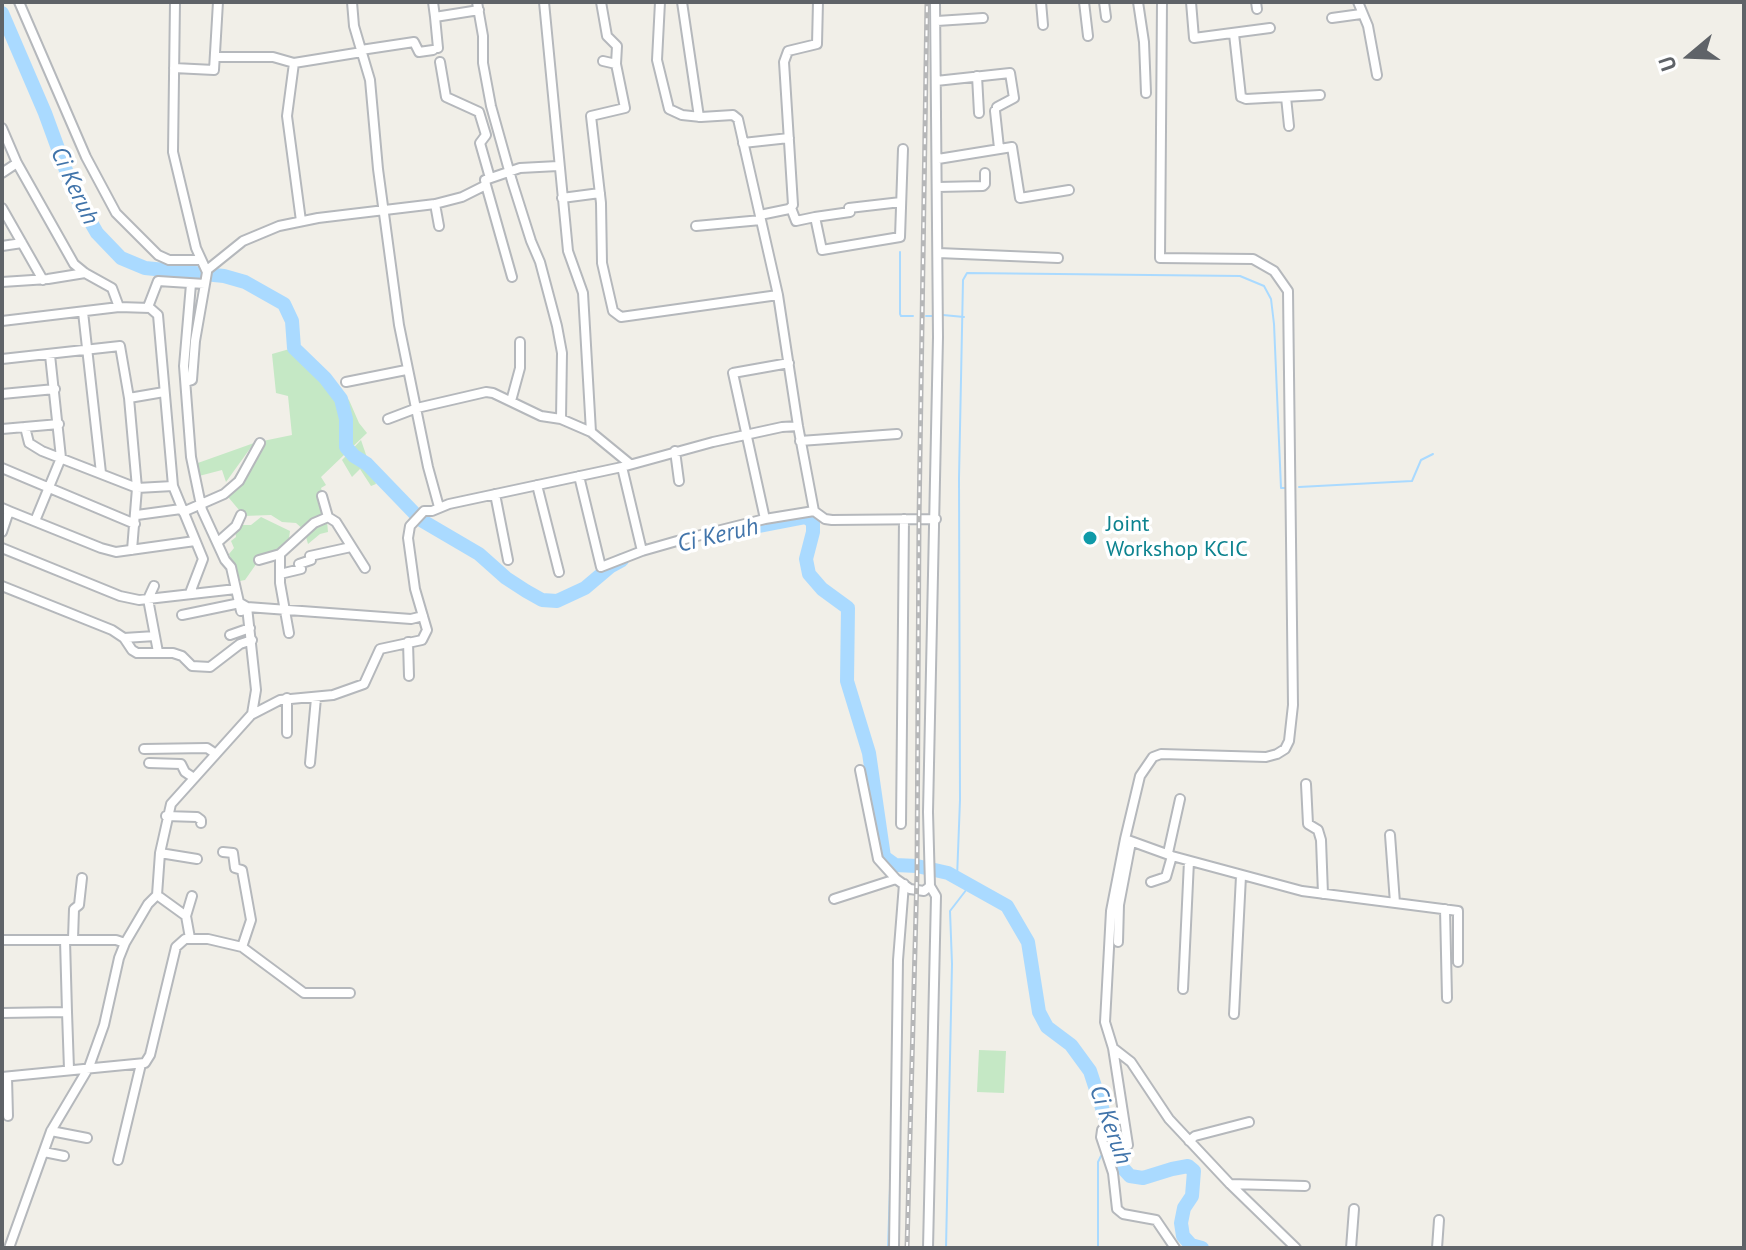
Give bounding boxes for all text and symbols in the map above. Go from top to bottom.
north arrow [1650,16,1730,96]
text: U [1652,53,1683,75]
water label: Ci Keruh [44,143,104,229]
place label: Joint Workshop KCIC [1106,512,1248,564]
water label: Ci Keruh [675,513,761,559]
marker: Joint Workshop KCIC [1081,529,1099,547]
water label: Ci Keruh [1082,1081,1138,1169]

